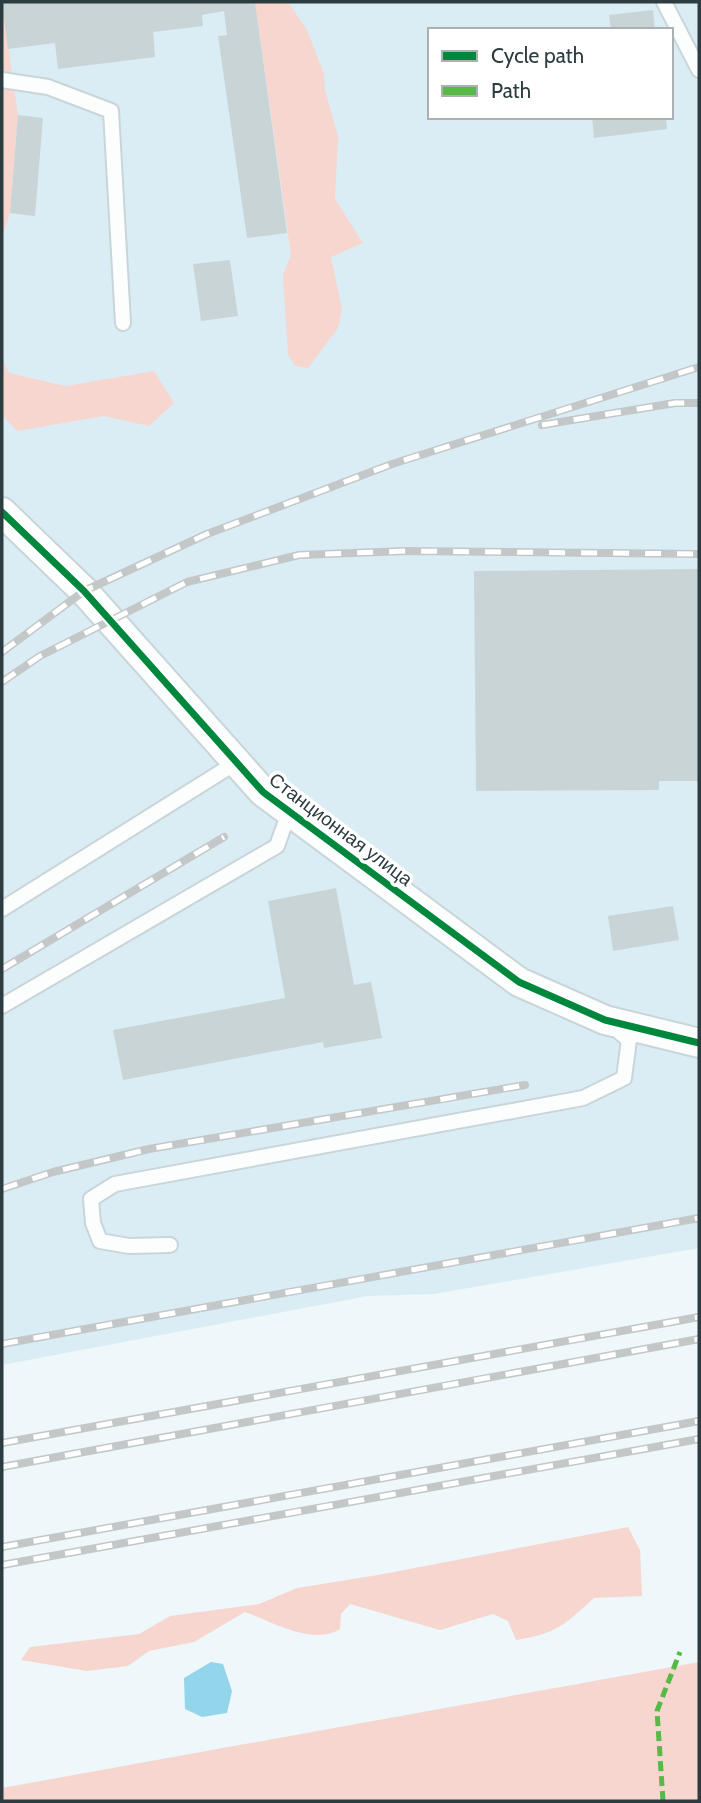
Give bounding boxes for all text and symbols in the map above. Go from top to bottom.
legend [428,28,673,119]
text: Cycle path [491,43,584,68]
text: Path [491,78,531,103]
street label: Станционная улица [264,768,417,891]

